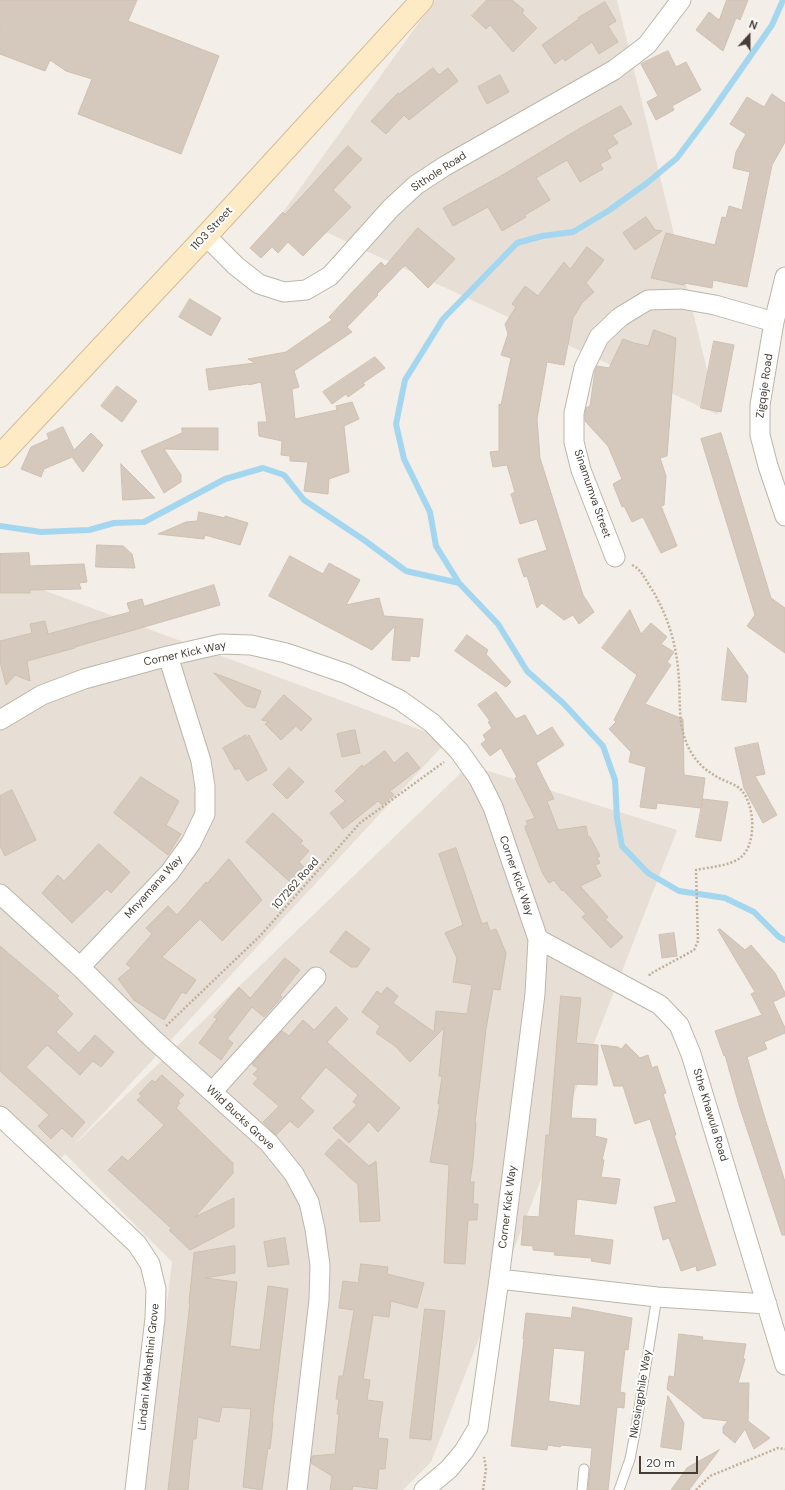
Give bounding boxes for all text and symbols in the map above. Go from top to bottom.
north arrow [729,16,769,56]
text: N [747,17,760,33]
street label: Sithole Road [409,149,469,195]
street label: 1103 Street [188,204,236,254]
street label: Zigqaje Road [754,353,776,419]
street label: Sinamumva Street [571,448,613,540]
street label: Corner Kick Way [143,639,227,669]
street label: Corner Kick Way [496,834,536,918]
street label: Mnyamana Way [122,853,186,921]
street label: 107262 Road [270,855,322,913]
street label: Sthe Khawula Road [690,1067,730,1163]
street label: Wild Bucks Grove [203,1083,277,1153]
street label: Corner Kick Way [496,1165,520,1249]
street label: Lindani Makhathini Grove [136,1303,162,1431]
street label: Nkosingphile Way [627,1349,655,1439]
scale bar [641,1448,700,1474]
text: 20 m [646,1455,675,1471]

